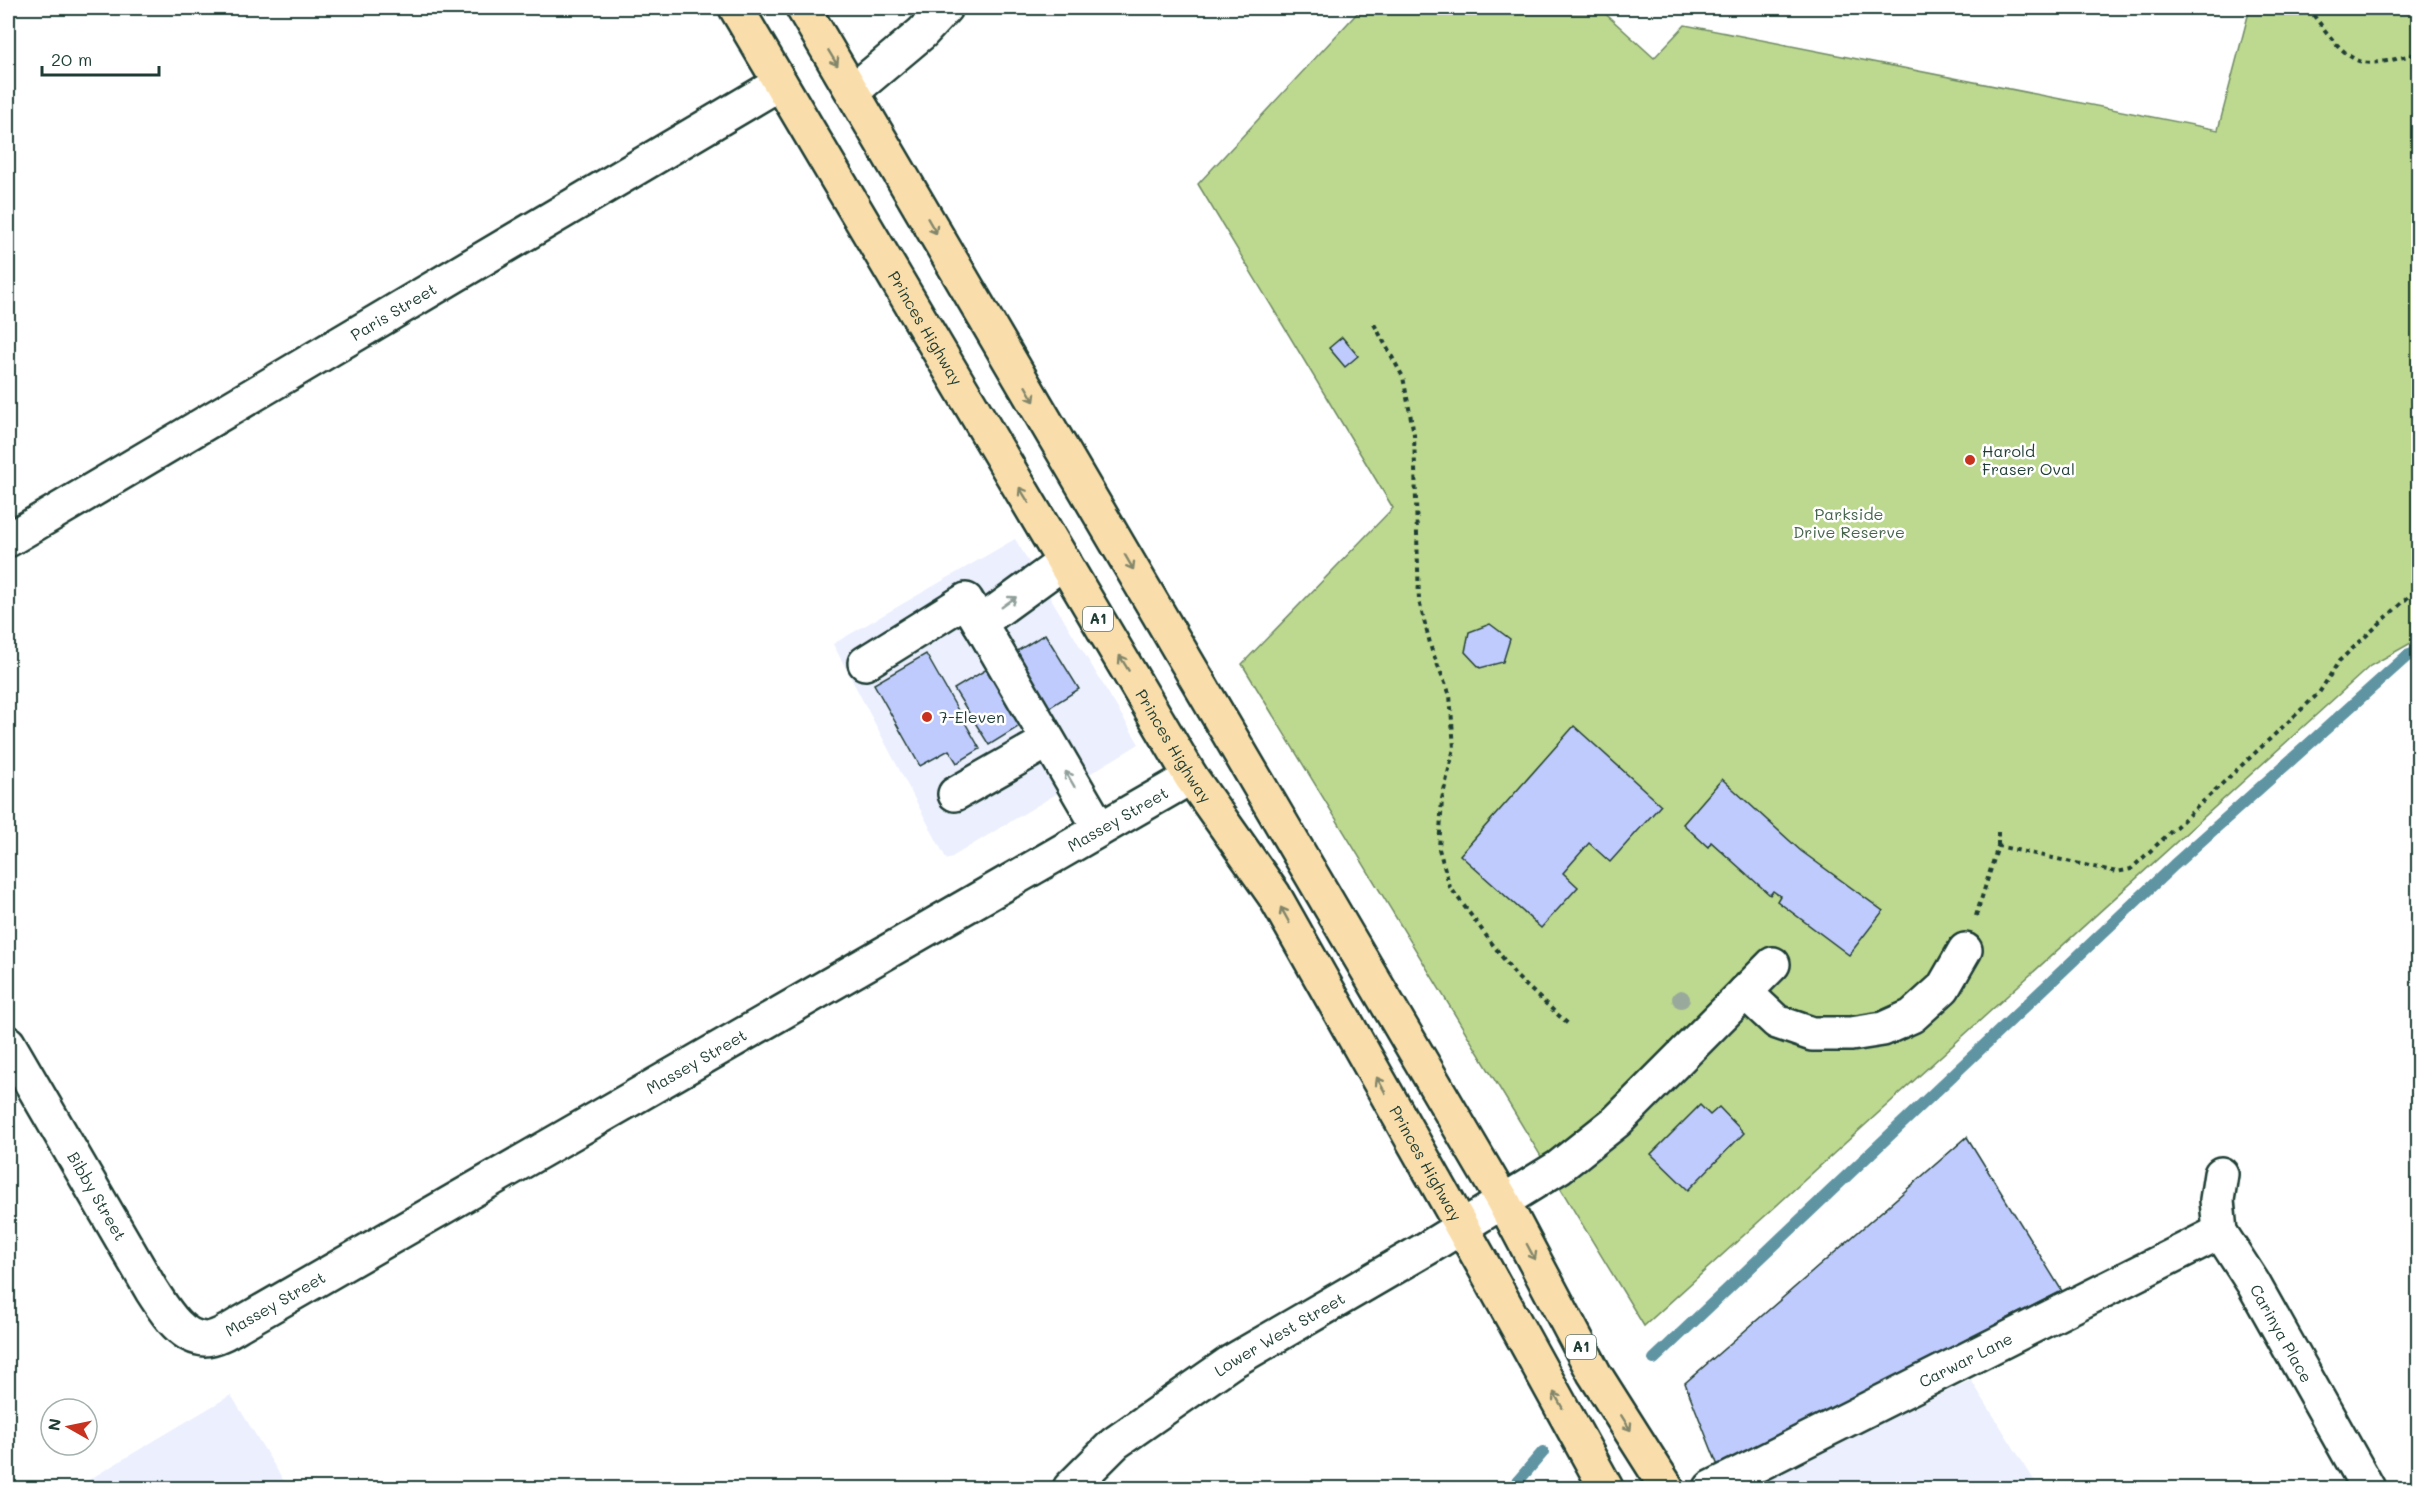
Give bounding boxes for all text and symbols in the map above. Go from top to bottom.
scale bar [42,39,159,77]
text: 20 m [51,47,92,71]
one-way arrow [827,49,839,66]
one-way arrow [926,217,938,234]
street label: Princes Highway [884,267,968,389]
street label: Paris Street [346,278,440,345]
one-way arrow [1025,385,1037,402]
place label: Harold Fraser Oval [1982,440,2075,479]
marker: Harold Fraser Oval [1963,453,1977,467]
one-way arrow [1018,487,1030,504]
park label: Parkside Drive Reserve [1793,503,1905,542]
one-way arrow [1123,553,1135,570]
one-way arrow [1000,596,1016,609]
road number: A1 [1083,607,1113,631]
one-way arrow [1117,655,1129,672]
street label: Princes Highway [1131,685,1217,807]
place label: 7-Eleven [939,706,1005,727]
marker: 7-Eleven [920,710,934,724]
one-way arrow [1064,771,1076,788]
street label: Massey Street [1063,782,1172,856]
one-way arrow [1279,907,1291,924]
street label: Massey Street [642,1024,750,1098]
one-way arrow [1375,1077,1387,1094]
street label: Princes Highway [1385,1102,1467,1224]
street label: Bibby Street [63,1147,131,1244]
one-way arrow [1526,1243,1537,1261]
street label: Massey Street [221,1266,329,1341]
street label: Carinya Place [2246,1280,2318,1386]
street label: Lower West Street [1210,1287,1348,1381]
street label: Carwar Lane [1915,1327,2016,1392]
road number: A1 [1566,1335,1596,1359]
one-way arrow [1552,1392,1563,1410]
north arrow [39,1397,99,1457]
one-way arrow [1620,1414,1632,1431]
text: N [42,1417,65,1432]

